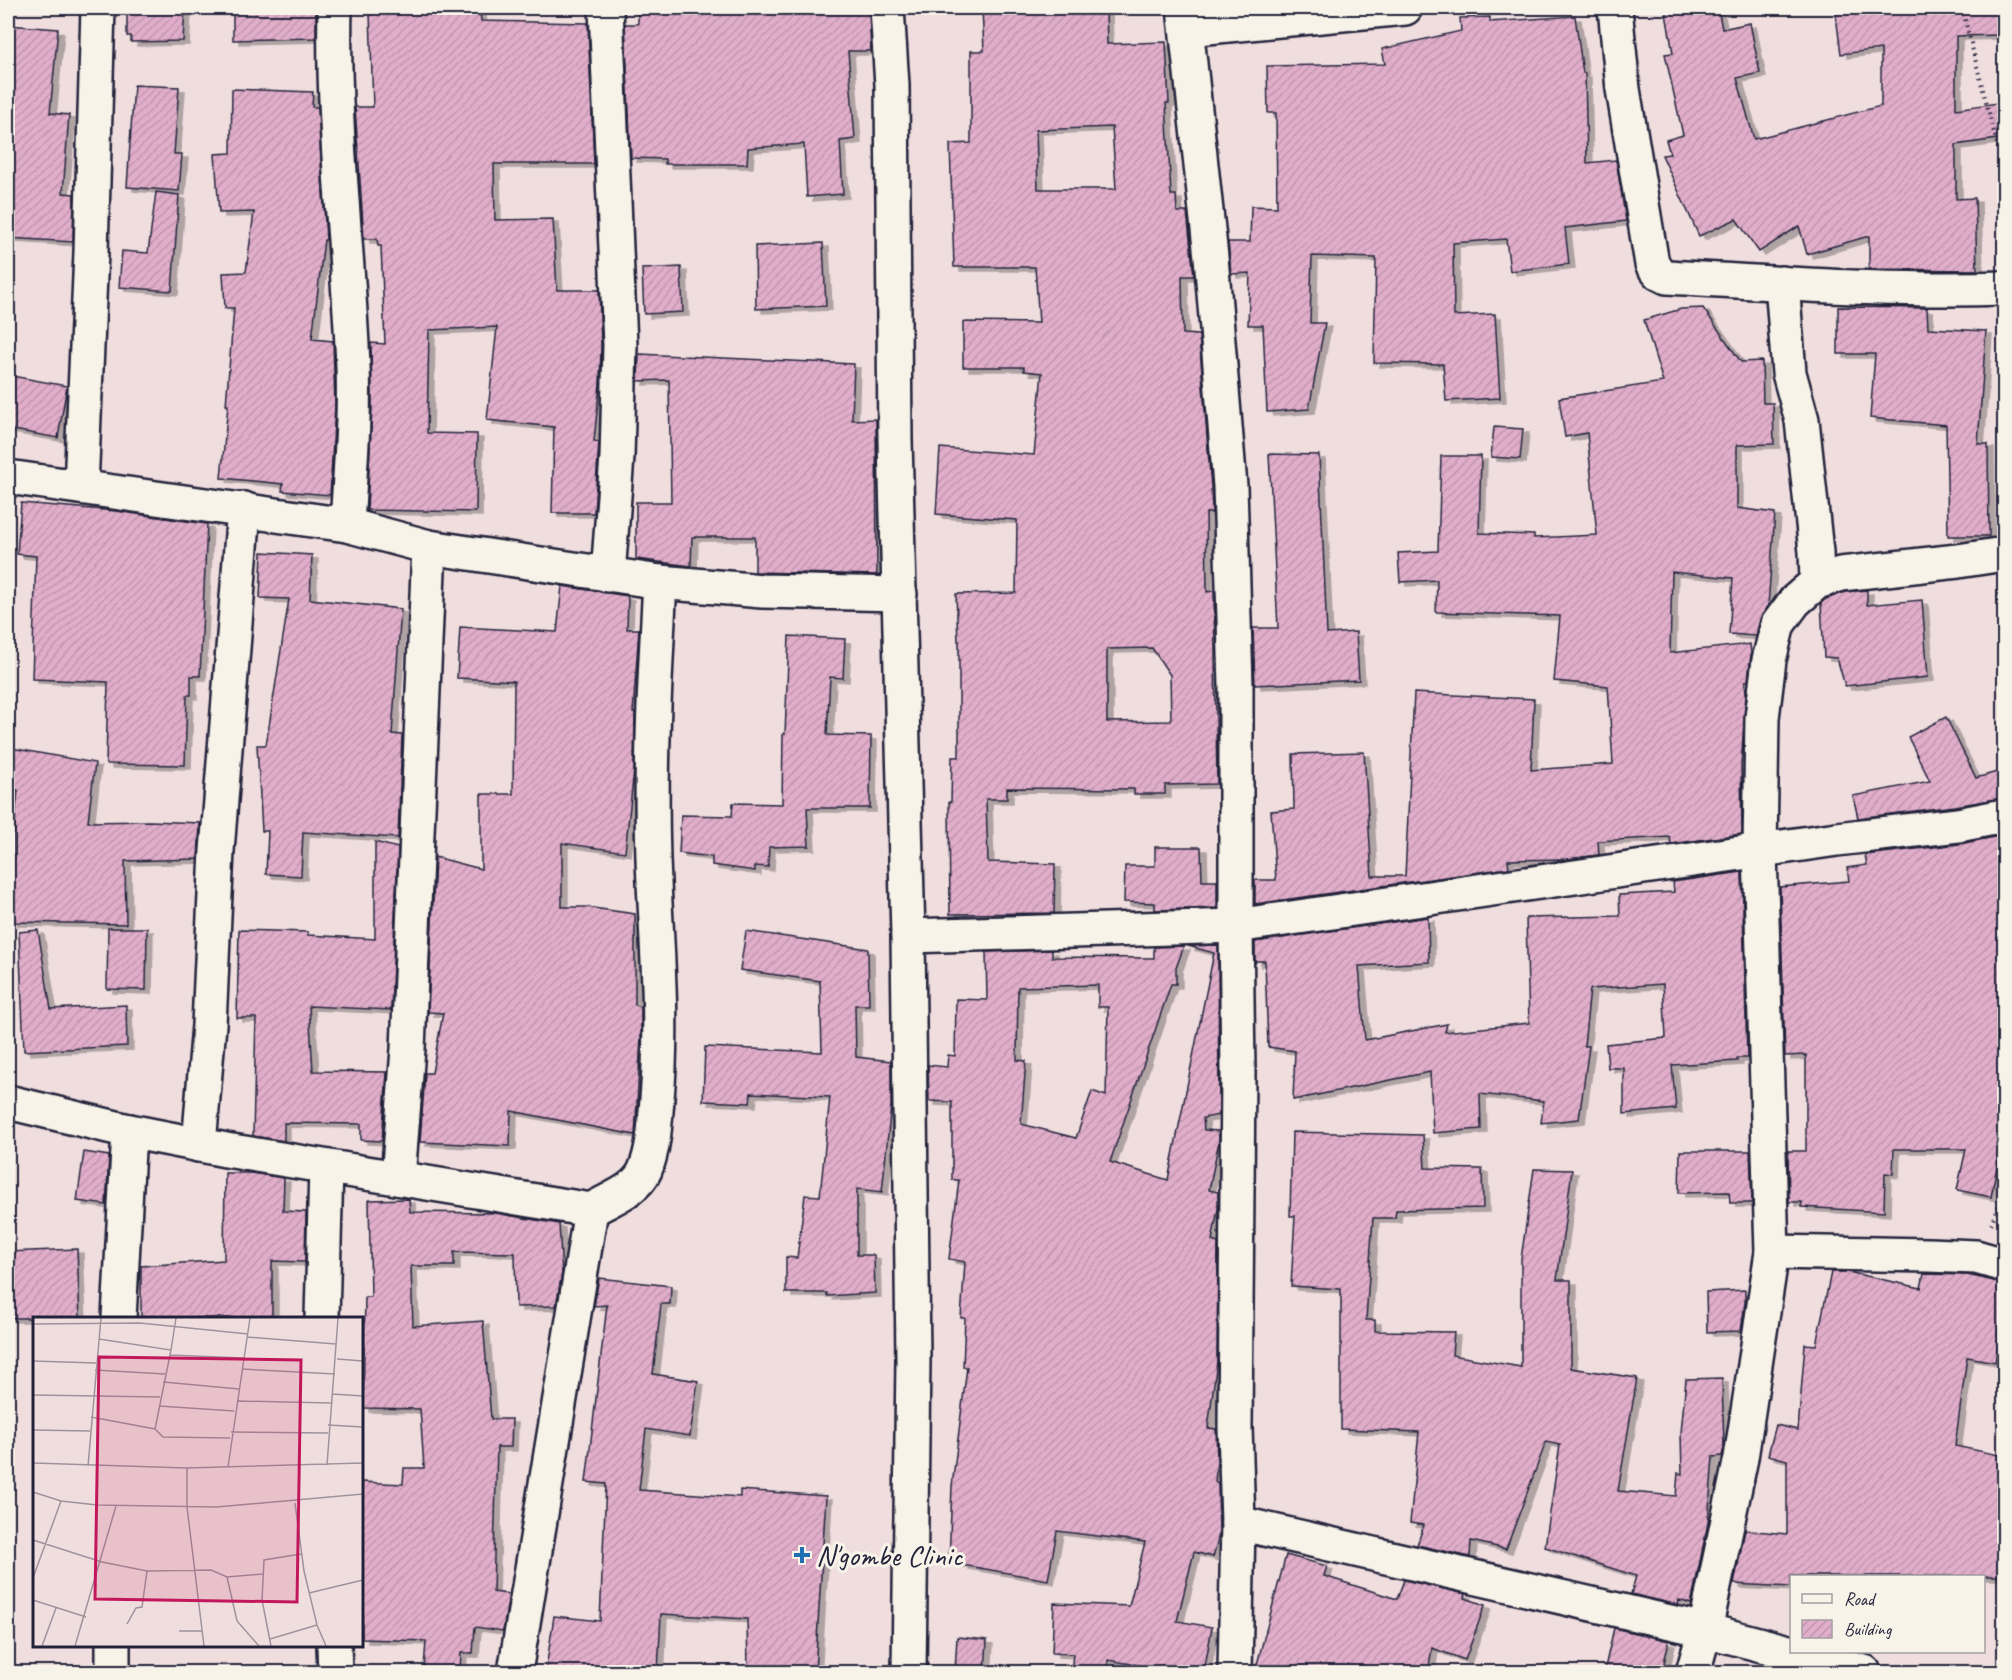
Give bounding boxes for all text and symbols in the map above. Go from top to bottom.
inset map [33,1317,363,1647]
place label: N'gombe Clinic [816,1536,963,1574]
marker: N'gombe Clinic [793,1546,811,1564]
legend [1790,1575,1985,1653]
text: Road [1844,1588,1877,1610]
text: Building [1844,1618,1893,1640]

